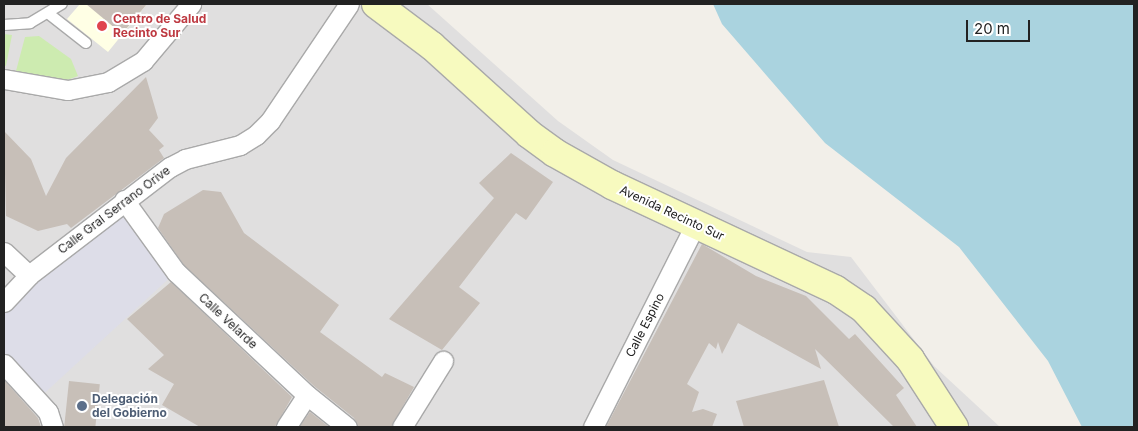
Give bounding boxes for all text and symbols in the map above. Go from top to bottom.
scale bar [968,10,1032,42]
place label: Centro de Salud Recinto Sur [113,12,206,40]
marker: Centro de Salud Recinto Sur [95,19,109,33]
text: 20 m [974,19,1010,38]
street label: Calle Gral Serrano Orive [55,163,173,257]
street label: Avenida Recinto Sur [618,182,726,244]
street label: Calle Velarde [196,290,260,352]
street label: Calle Espino [623,291,667,359]
place label: Delegación del Gobierno [92,392,167,420]
marker: Delegación del Gobierno [76,400,88,412]

